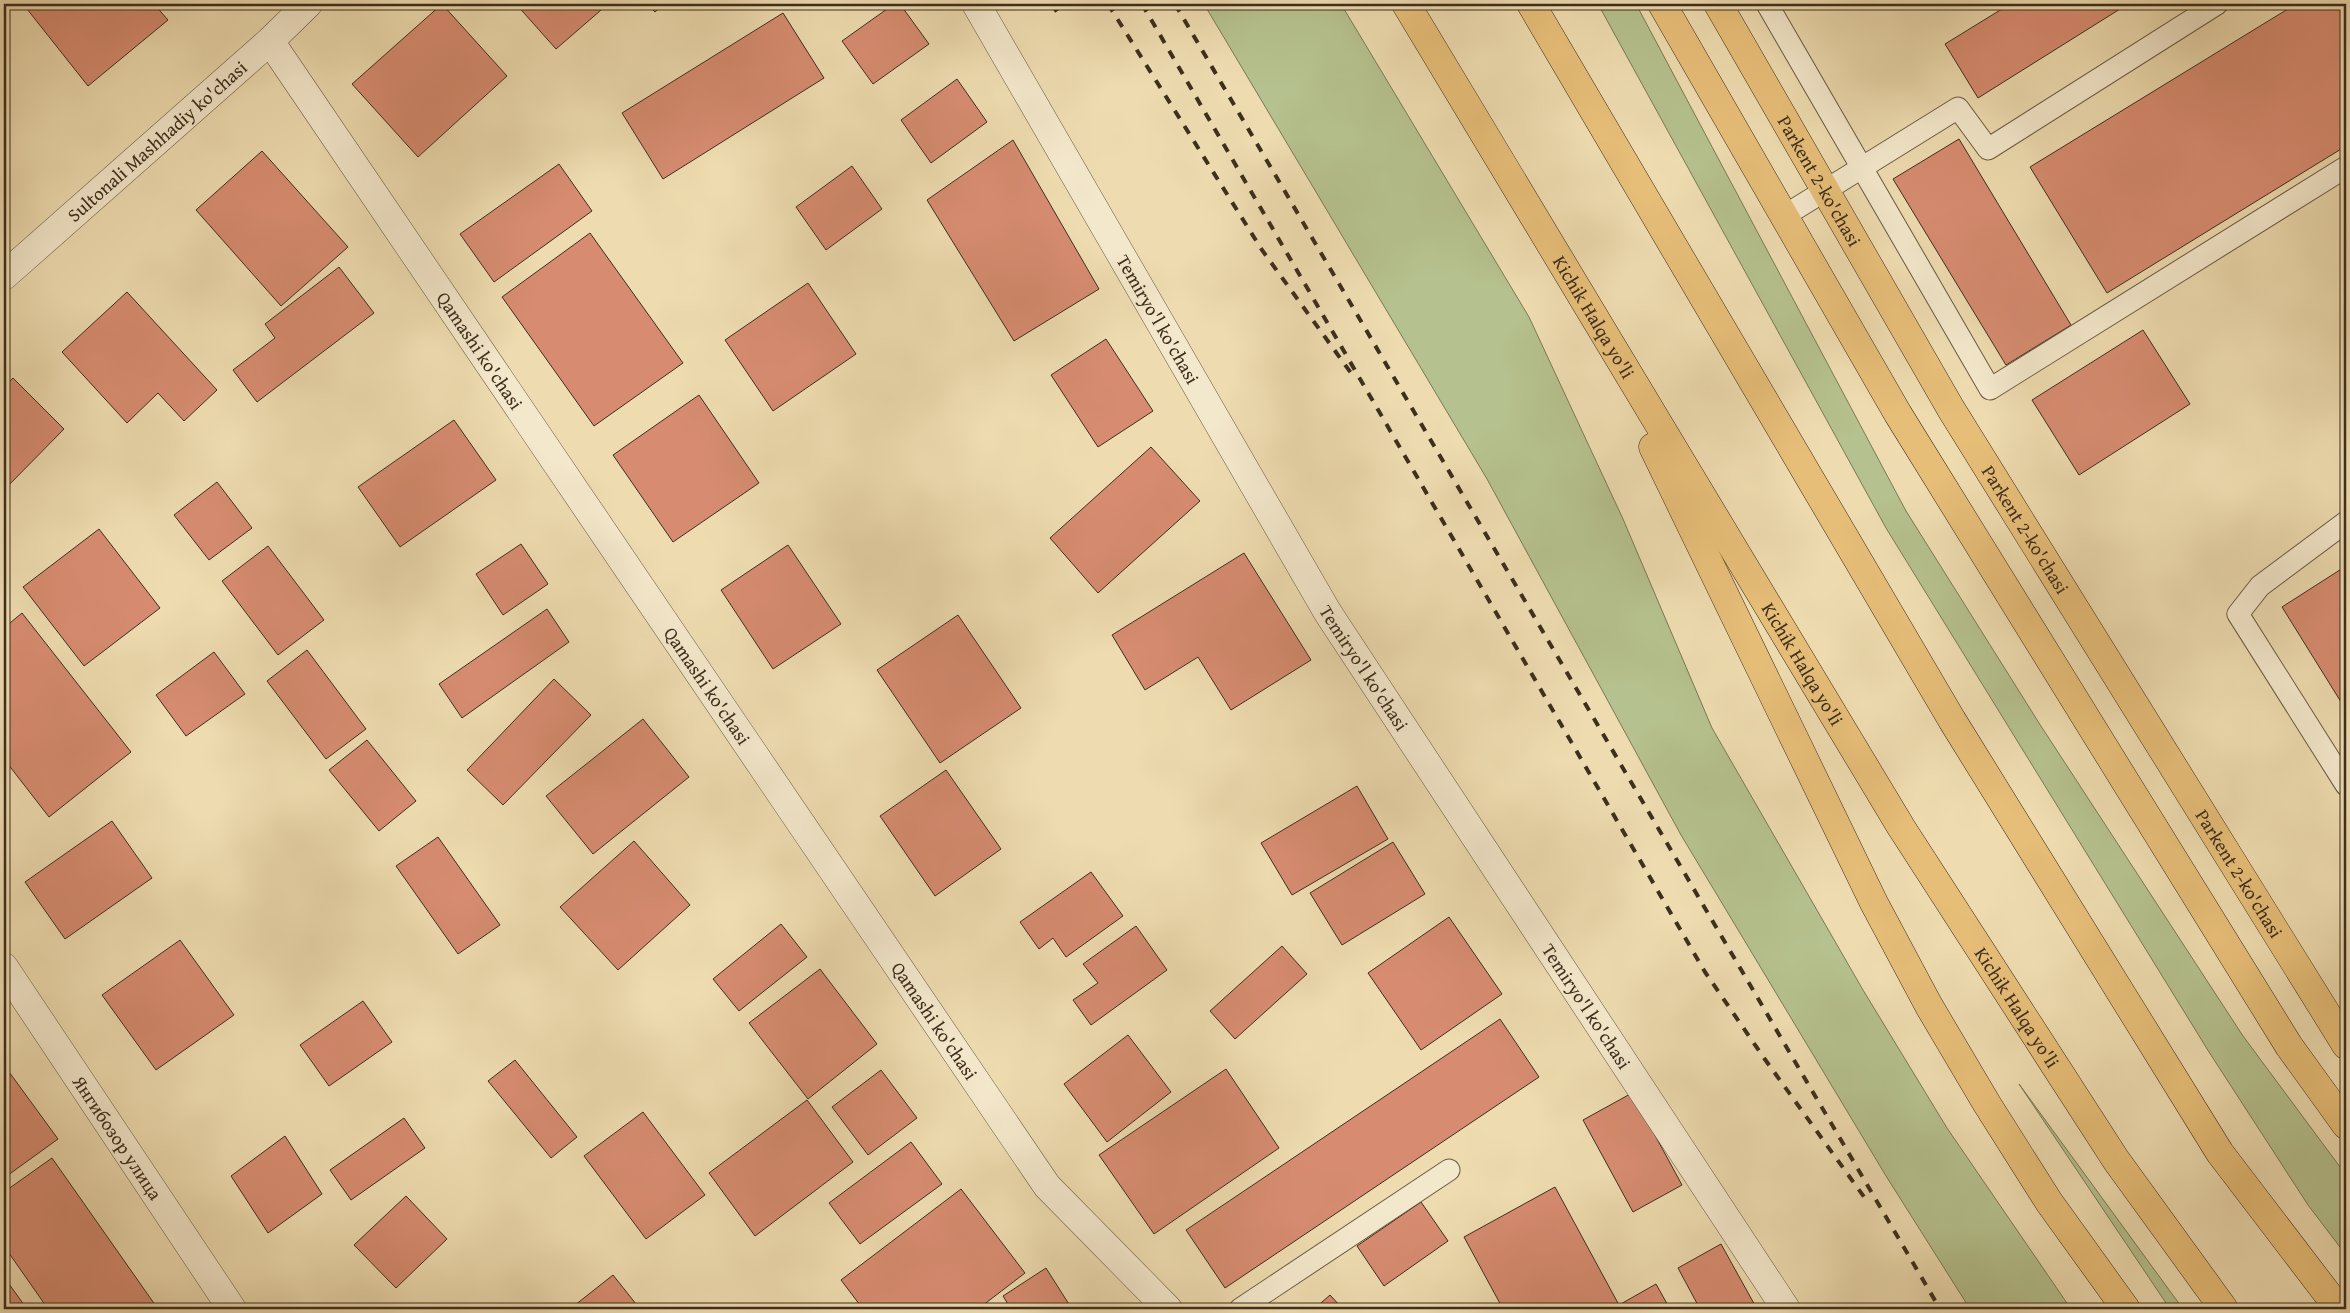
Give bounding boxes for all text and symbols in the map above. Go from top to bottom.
street label: Sultonali Mashhadiy ko'chasi [61,54,253,228]
street label: Parkent 2-ko'chasi [1771,110,1869,252]
street label: Temiryo'l ko'chasi [1110,249,1207,389]
street label: Kichik Halqa yo'li [1546,250,1642,384]
street label: Qamashi ko'chasi [430,286,530,415]
street label: Parkent 2-ko'chasi [1975,460,2076,599]
street label: Kichik Halqa yo'li [1755,597,1851,731]
street label: Temiryo'l ko'chasi [1312,600,1416,736]
street label: Qamashi ko'chasi [657,621,758,750]
street label: Parkent 2-ko'chasi [2189,804,2290,943]
street label: Temiryo'l ko'chasi [1535,938,1638,1075]
street label: Kichik Halqa yo'li [1968,941,2067,1073]
street label: Qamashi ko'chasi [885,956,985,1085]
street label: Янгибозор улица [65,1069,170,1206]

